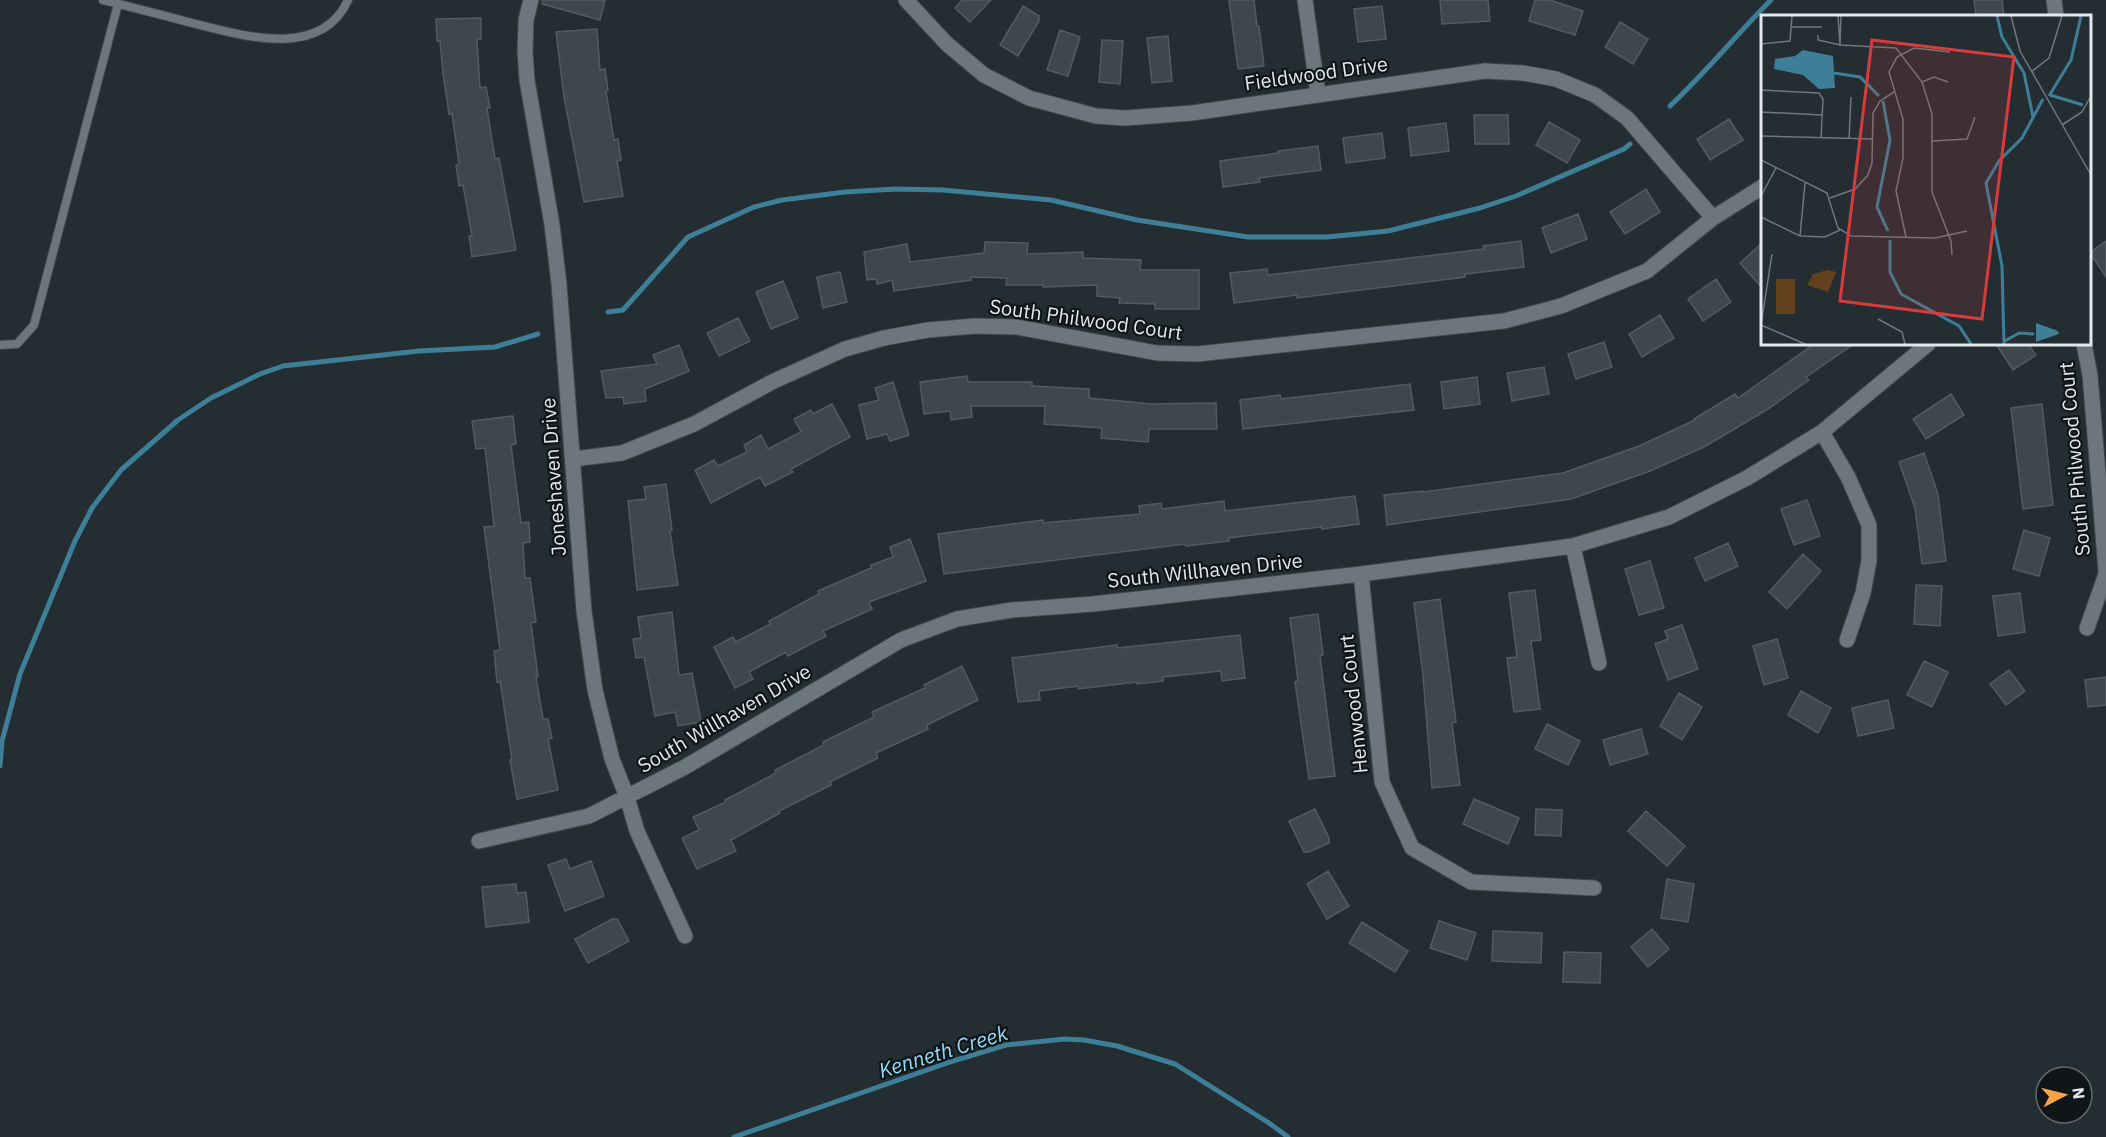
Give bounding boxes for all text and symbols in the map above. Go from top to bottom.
inset map [1761,15,2091,345]
street label: Fieldwood Drive [1243,50,1389,96]
street label: South Philwood Court [988,292,1184,346]
street label: South Philwood Court [2052,361,2096,557]
street label: Joneshaven Drive [534,397,572,557]
street label: South Willhaven Drive [1106,546,1304,594]
street label: Henwood Court [1332,633,1374,775]
street label: South Willhaven Drive [632,657,816,779]
water label: Kenneth Creek [875,1018,1012,1084]
north arrow [2034,1065,2094,1125]
text: N [2068,1086,2090,1100]

